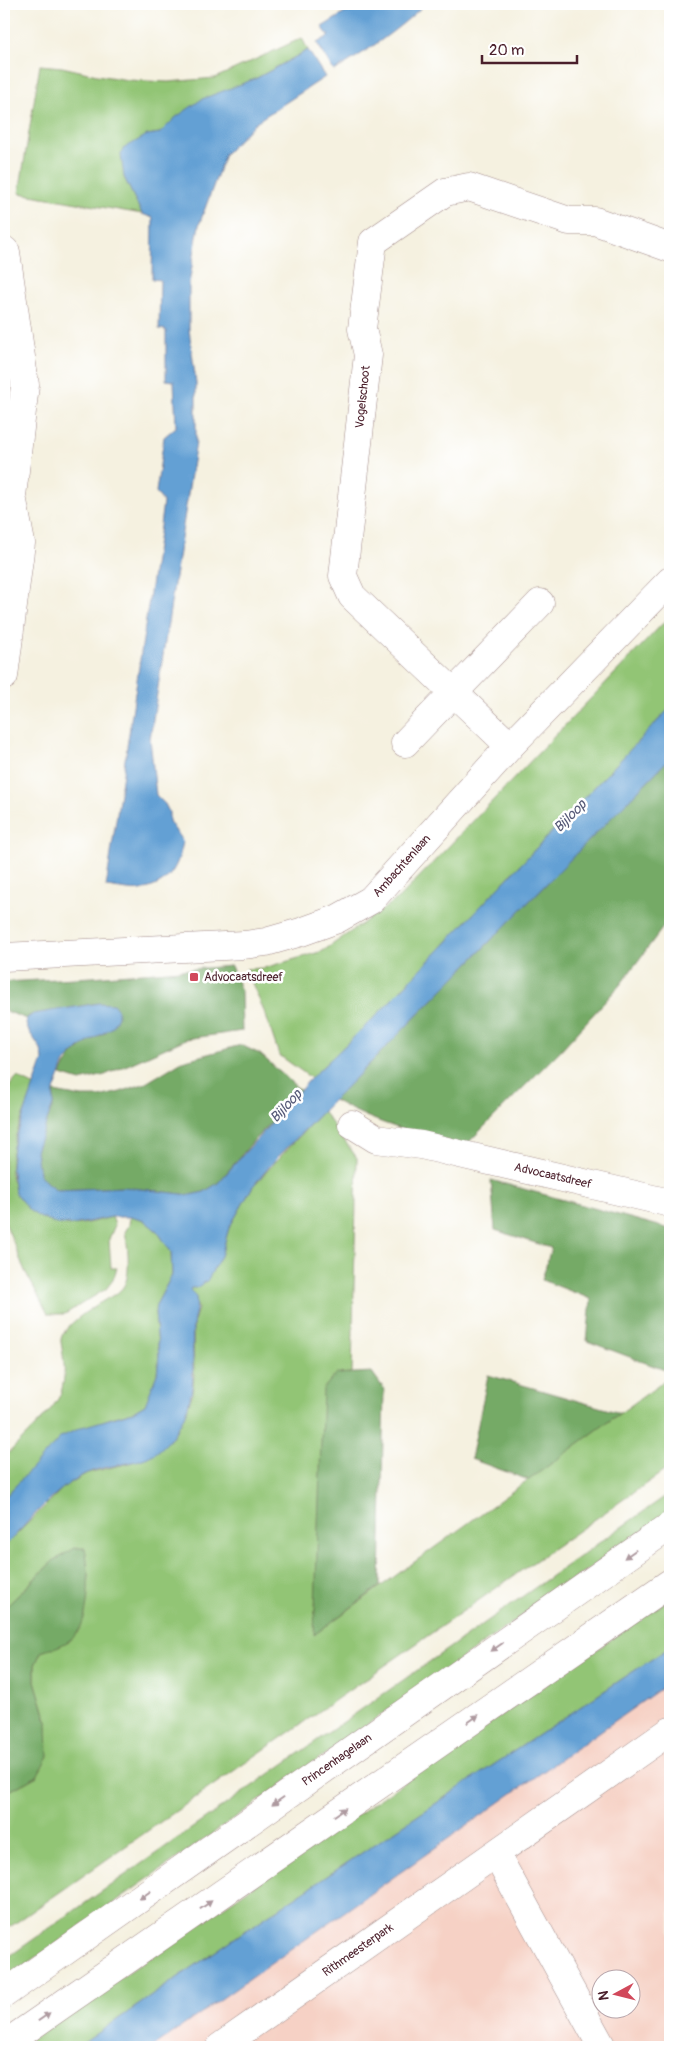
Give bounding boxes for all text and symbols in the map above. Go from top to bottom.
scale bar [482,32,576,64]
text: 20 m [489,41,524,60]
street label: Vogelschoot [352,365,374,429]
water label: Bijloop [550,795,591,836]
street label: Ambachtenlaan [370,831,434,900]
place label: Advocaatsdreef [204,970,283,985]
marker: Advocaatsdreef [188,971,200,983]
water label: Bijloop [266,1085,306,1126]
street label: Advocaatsdreef [513,1160,593,1192]
one-way arrow [624,1549,637,1559]
one-way arrow [491,1642,504,1652]
one-way arrow [466,1714,480,1724]
street label: Princenhagelaan [299,1730,375,1790]
one-way arrow [272,1796,285,1806]
one-way arrow [333,1807,346,1817]
one-way arrow [139,1889,152,1899]
one-way arrow [199,1900,213,1910]
street label: Rithmeesterpark [320,1920,396,1980]
north arrow [592,1968,642,2018]
text: N [595,1990,613,2001]
one-way arrow [37,2012,51,2022]

